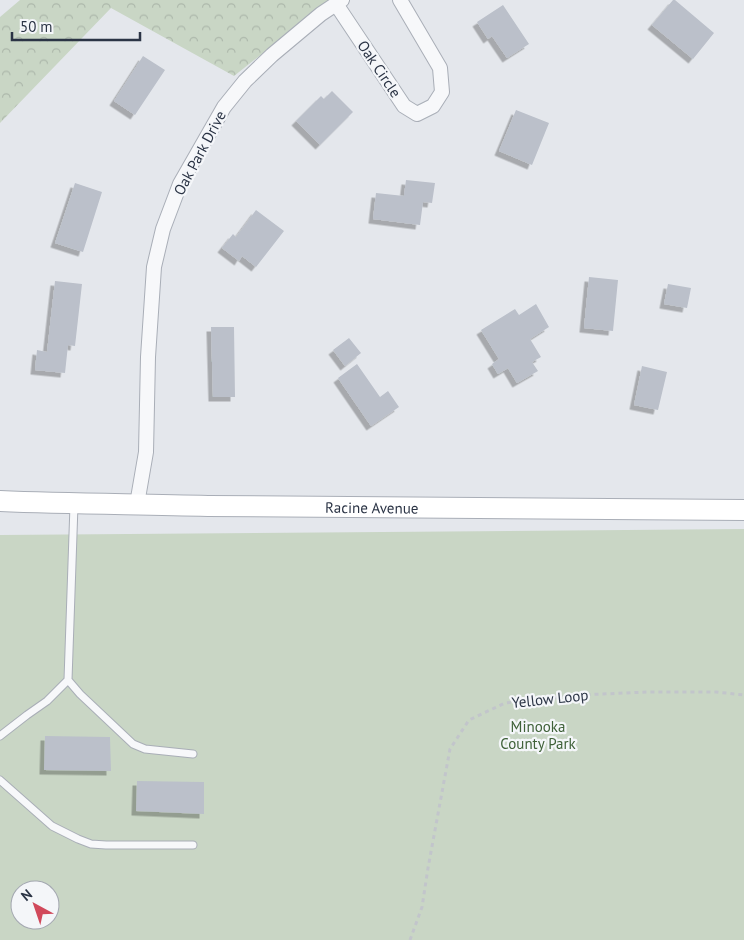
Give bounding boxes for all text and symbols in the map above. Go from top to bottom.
scale bar [12,10,140,42]
text: 50 m [20,17,53,36]
street label: Oak Circle [353,37,405,101]
street label: Oak Park Drive [169,107,230,198]
street label: Racine Avenue [325,498,419,518]
street label: Yellow Loop [511,685,589,712]
park label: Minooka County Park [500,717,577,753]
north arrow [10,880,60,930]
text: N [17,885,36,905]

